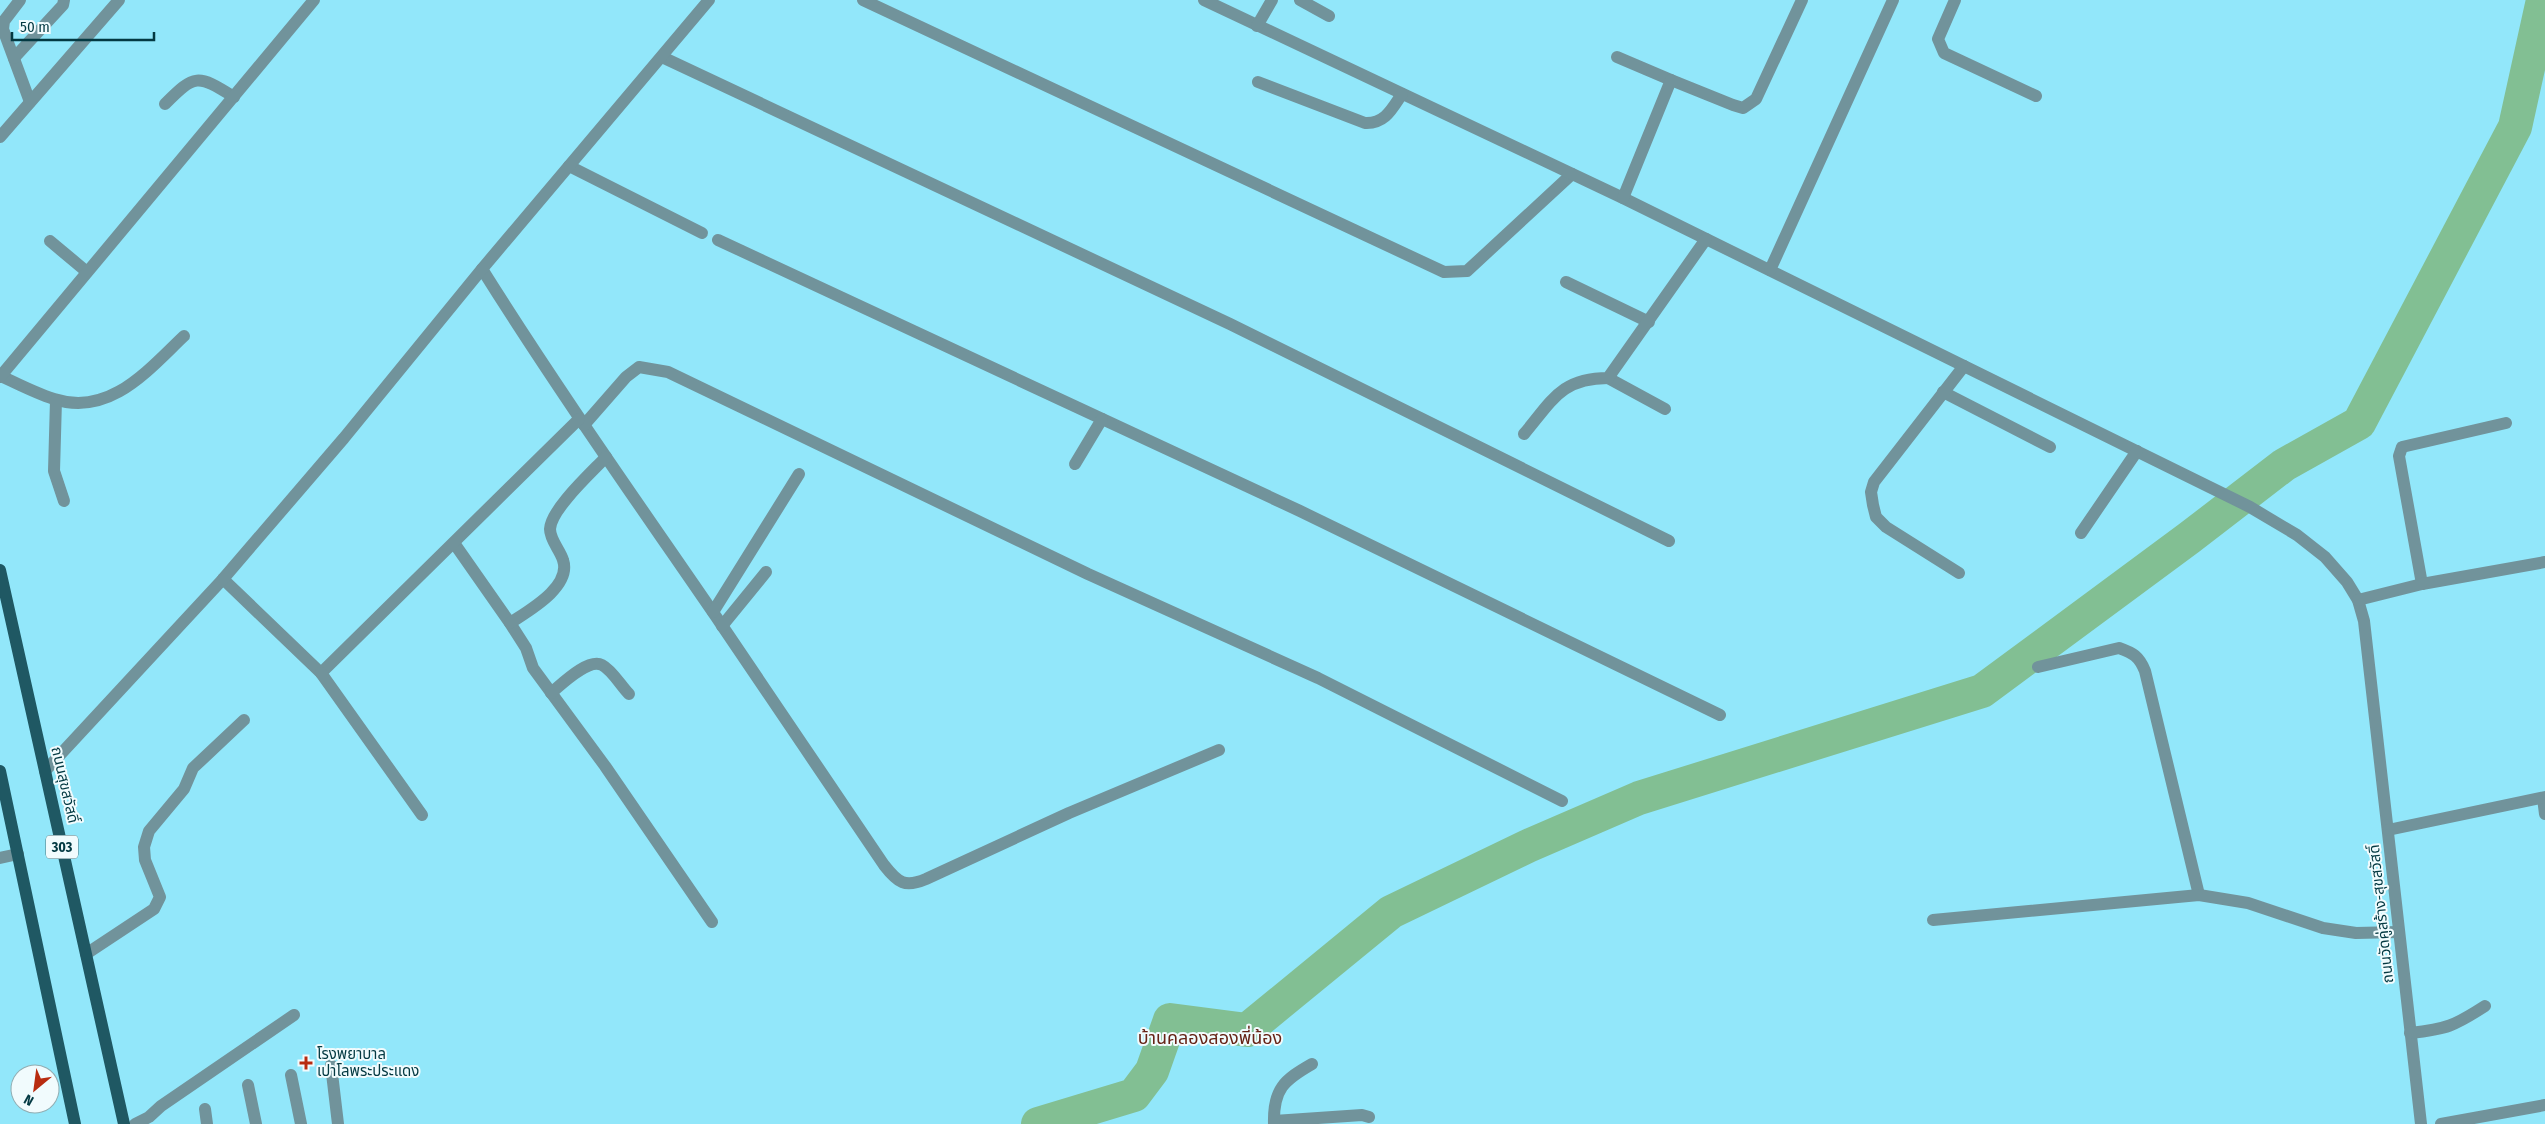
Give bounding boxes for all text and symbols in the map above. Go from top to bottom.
scale bar [12,10,155,42]
text: 50 m [20,18,50,36]
street label: ถนนสุขสวัสดิ์ [47,745,83,825]
road number: 303 [46,836,78,859]
street label: ถนนวัดคู่สร้าง-สุขสวัสดิ์ [2365,844,2397,984]
district label: บ้านคลองสองพี่น้อง [1138,1025,1282,1049]
place label: โรงพยาบาล เปาโลพระประแดง [317,1045,419,1080]
marker: โรงพยาบาล เปาโลพระประแดง [299,1056,313,1070]
north arrow [10,1064,60,1114]
text: N [21,1090,37,1109]

